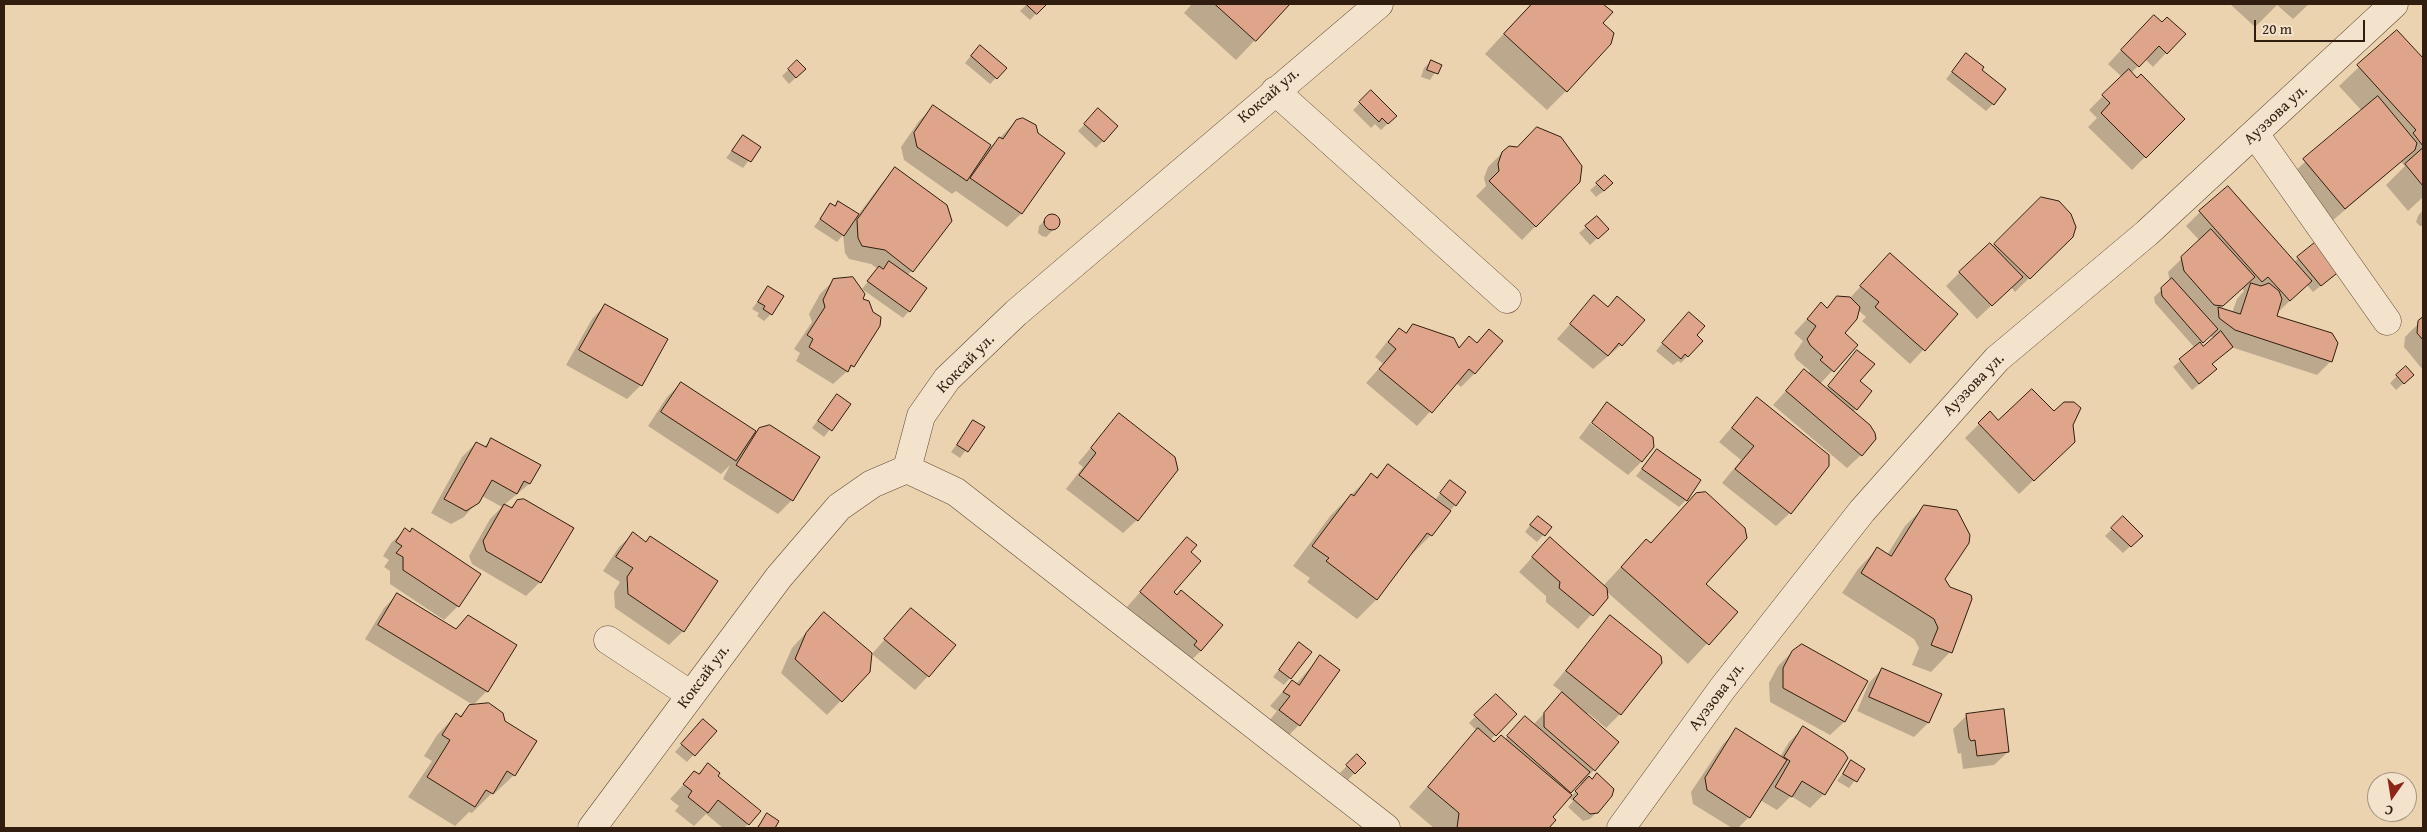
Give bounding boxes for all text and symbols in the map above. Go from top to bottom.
scale bar [2257,10,2368,42]
text: 20 m [2262,18,2292,39]
street label: Коксай ул. [1234,64,1304,128]
street label: Ауэзова ул. [2240,81,2312,149]
street label: Коксай ул. [933,330,999,398]
street label: Ауэзова ул. [1939,349,2009,421]
street label: Коксай ул. [674,641,734,713]
street label: Ауэзова ул. [1685,659,1749,735]
north arrow [2367,772,2417,822]
text: С [2383,800,2395,821]

